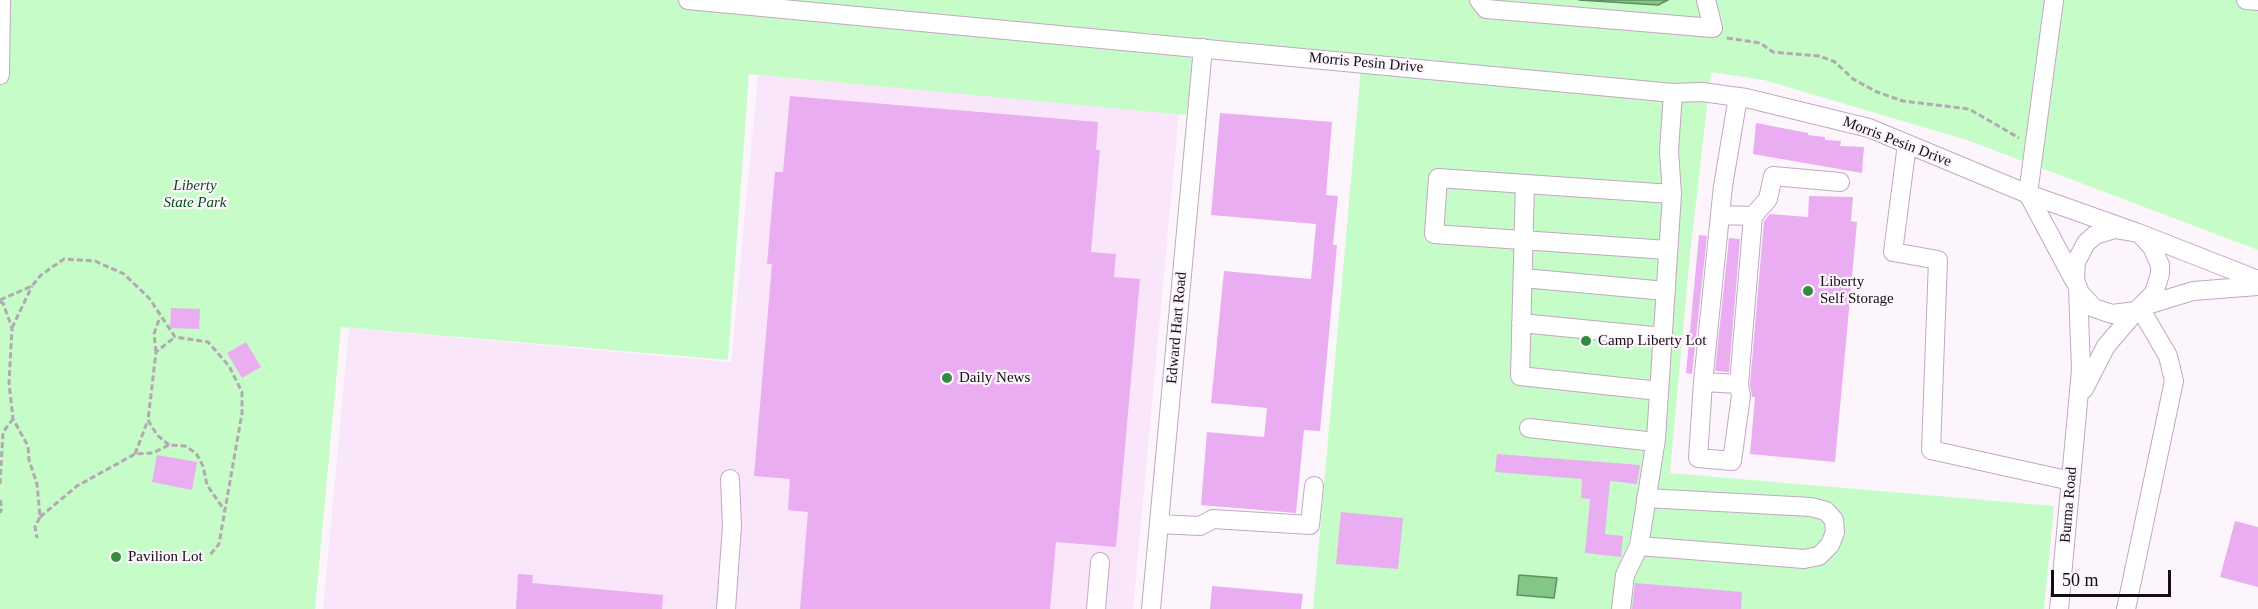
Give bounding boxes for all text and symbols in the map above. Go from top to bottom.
street label: Morris Pesin Drive [1308,49,1424,77]
street label: Morris Pesin Drive [1840,113,1954,171]
park label: Liberty State Park [164,177,226,212]
street label: Edward Hart Road [1163,271,1191,385]
place label: Liberty Self Storage [1820,273,1894,308]
marker: Liberty Self Storage [1801,284,1815,298]
place label: Camp Liberty Lot [1598,332,1706,350]
marker: Camp Liberty Lot [1579,334,1593,348]
place label: Daily News [959,369,1030,387]
marker: Daily News [940,371,954,385]
street label: Burma Road [2057,466,2081,544]
place label: Pavilion Lot [128,548,203,566]
marker: Pavilion Lot [109,550,123,564]
scale bar [2054,558,2174,596]
text: 50 m [2062,570,2099,590]

